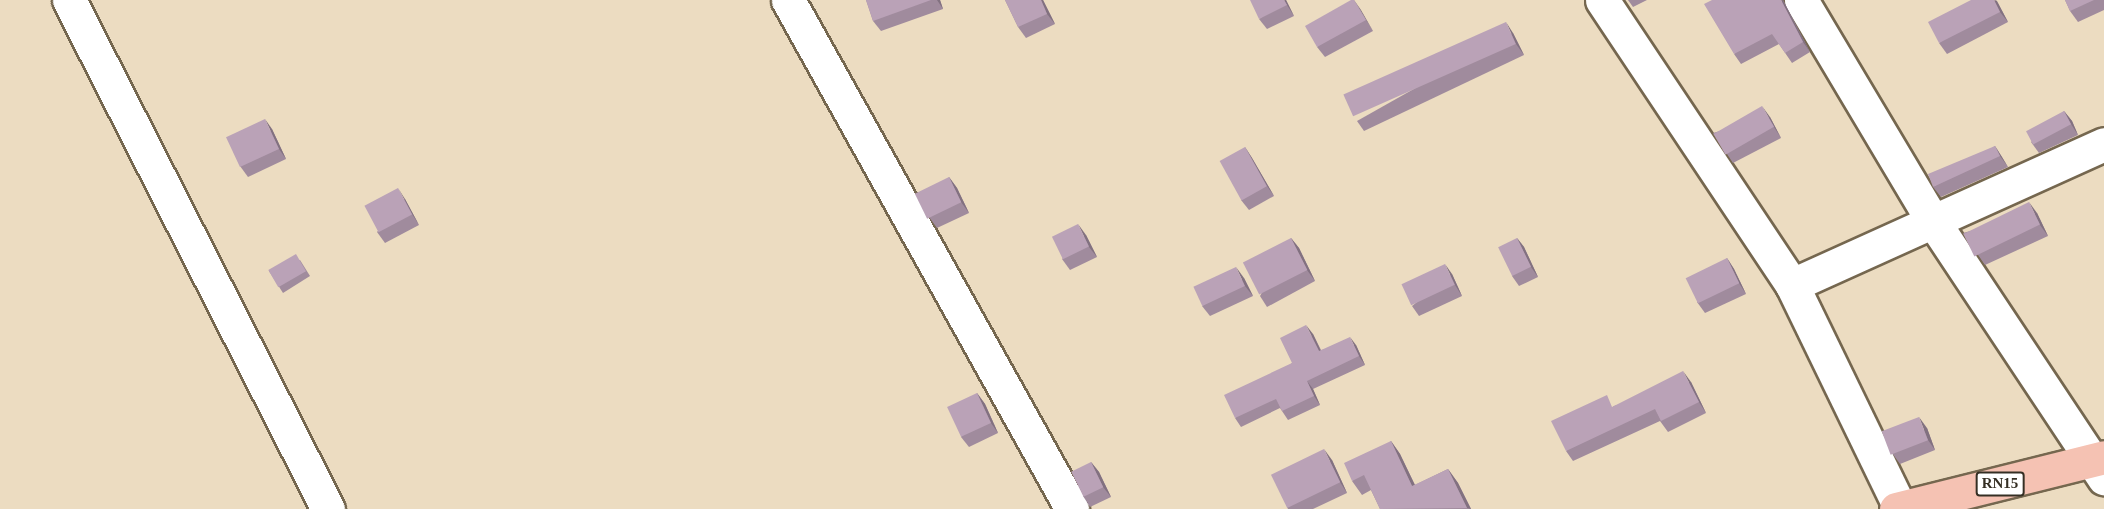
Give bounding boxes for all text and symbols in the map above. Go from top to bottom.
road number: RN15 [1974,472,2026,496]

